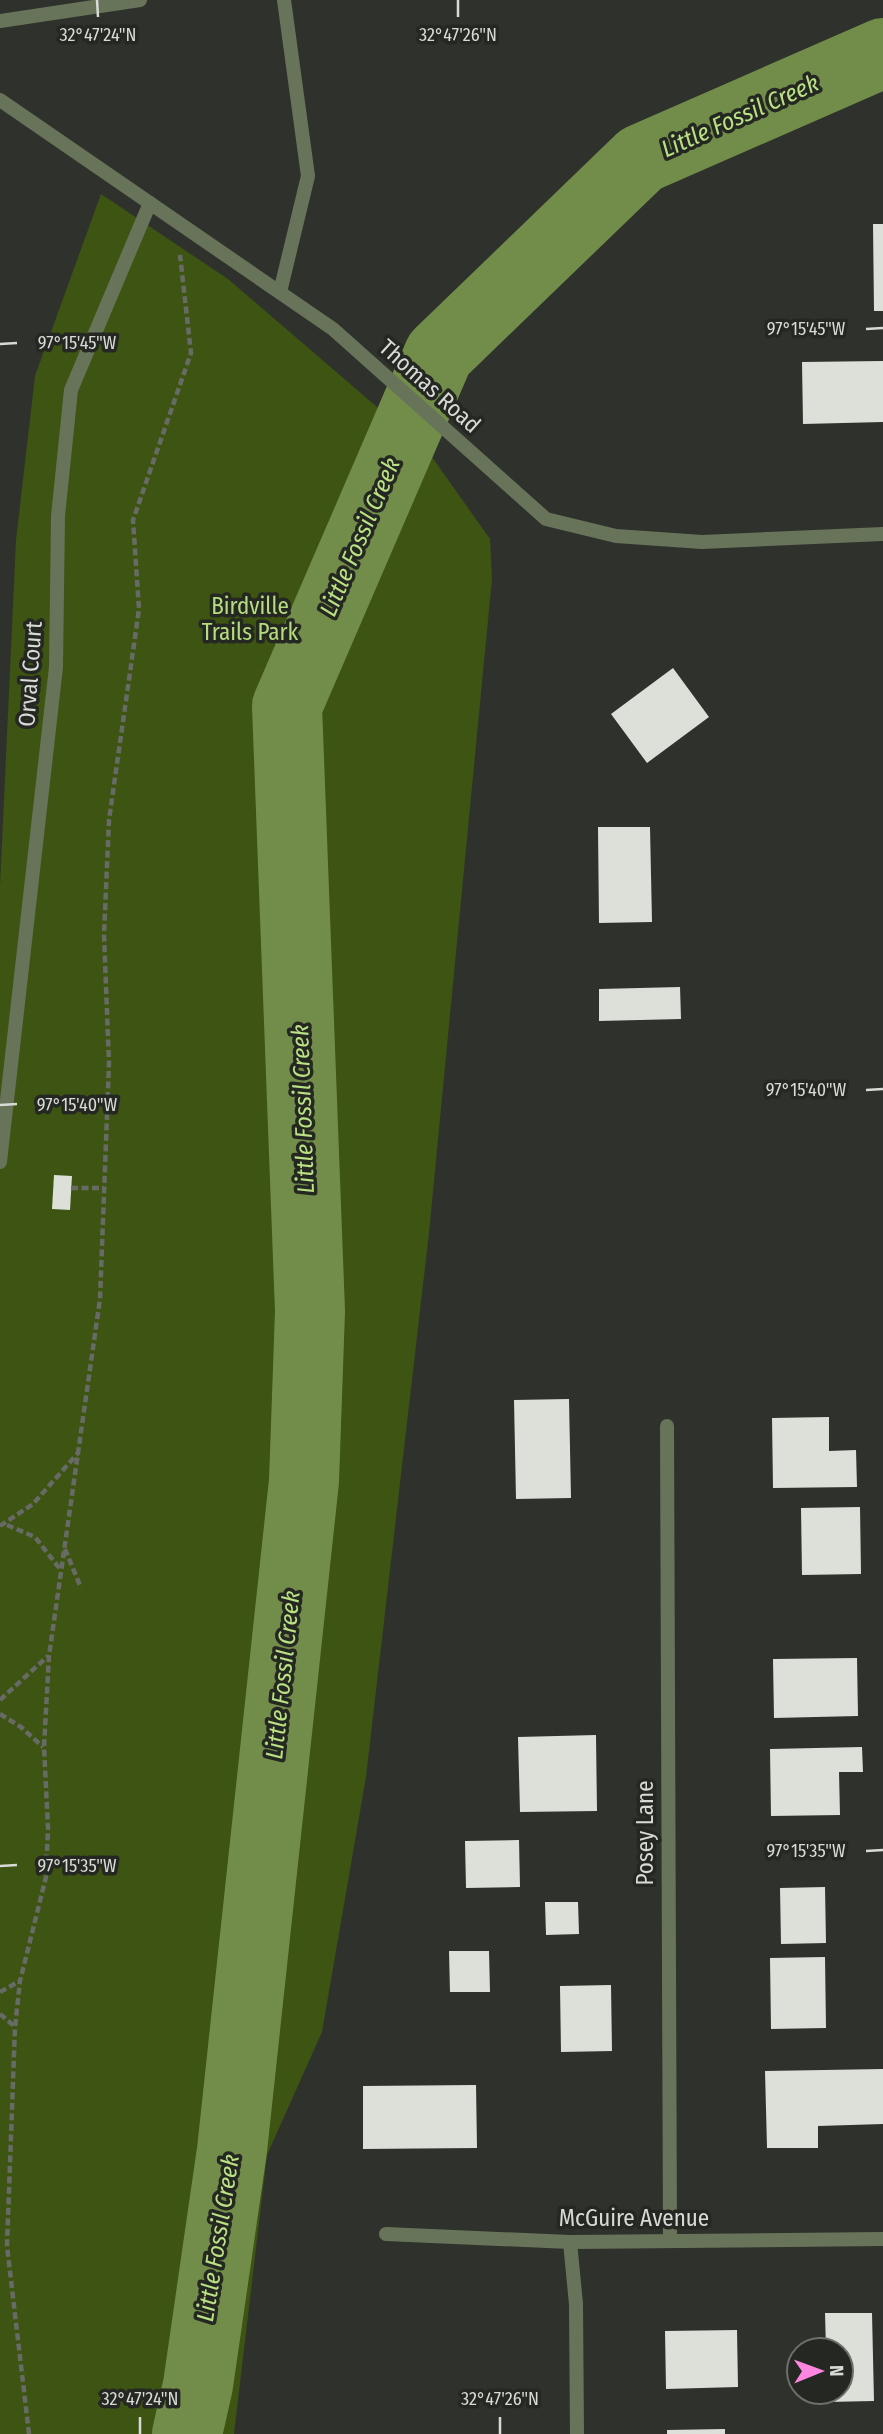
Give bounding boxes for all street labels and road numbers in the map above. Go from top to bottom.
street label: Thomas Road [374,333,486,439]
street label: Orval Court [12,620,48,728]
street label: Posey Lane [631,1781,659,1885]
street label: McGuire Avenue [559,2204,709,2232]

